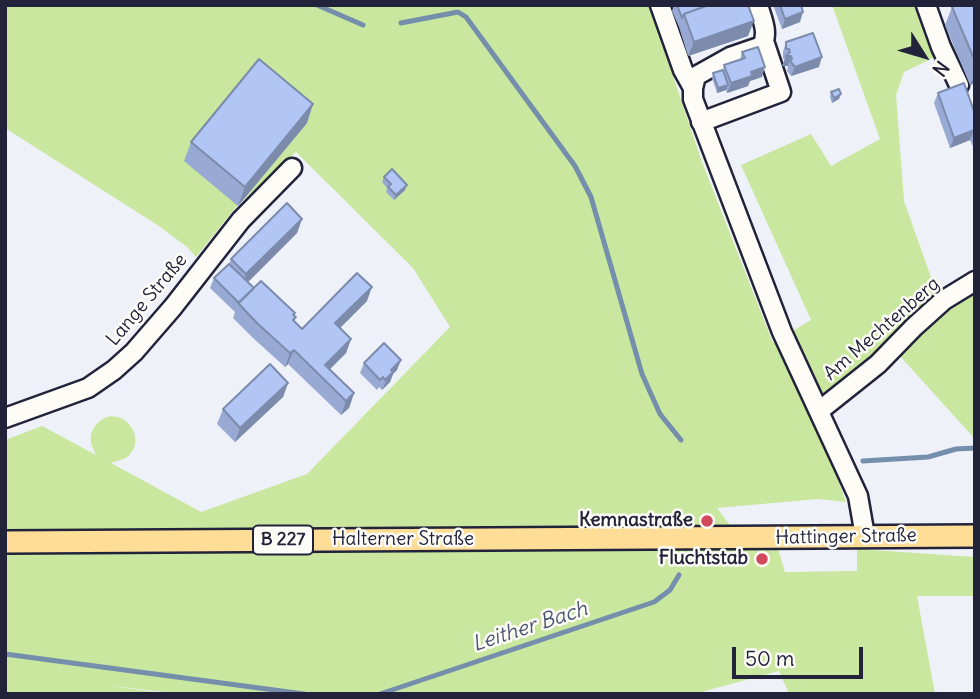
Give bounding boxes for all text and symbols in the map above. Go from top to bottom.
north arrow [889,21,959,91]
text: N [927,56,954,81]
street label: Lange Straße [102,249,192,351]
street label: Am Mechtenberg [820,273,944,385]
place label: Kemnastraße [579,510,693,532]
marker: Kemnastraße [699,513,715,529]
street label: Hattinger Straße [775,524,917,550]
road number: B 227 [253,526,313,554]
street label: Halterner Straße [332,529,474,551]
place label: Fluchtstab [659,548,748,570]
marker: Fluchtstab [754,551,770,567]
water label: Leither Bach [469,597,591,657]
scale bar [735,632,866,676]
text: 50 m [745,645,794,672]

